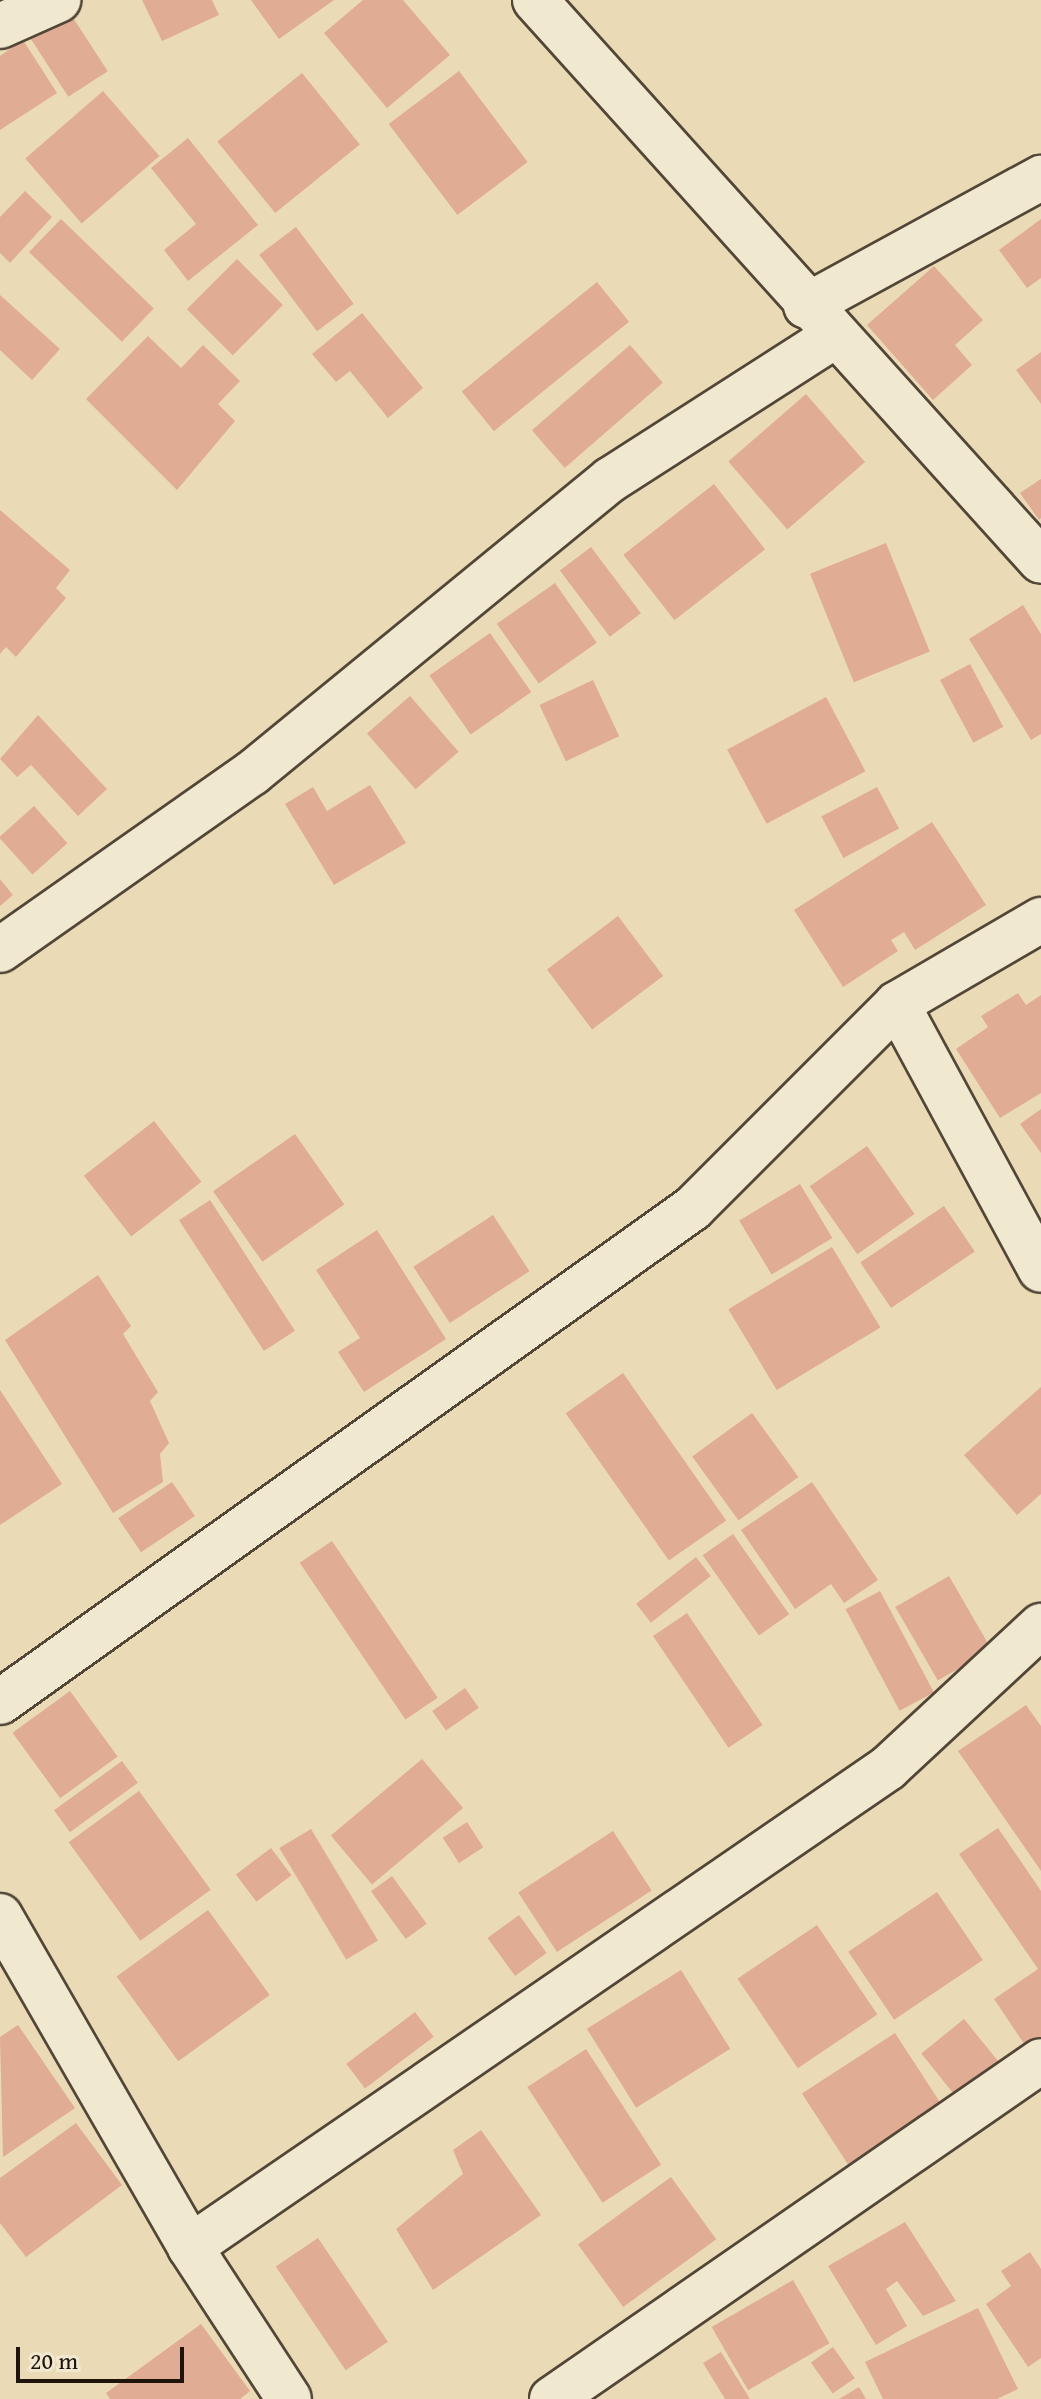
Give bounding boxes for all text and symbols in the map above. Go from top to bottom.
scale bar [20,2331,188,2381]
text: 20 m [30,2343,78,2378]

